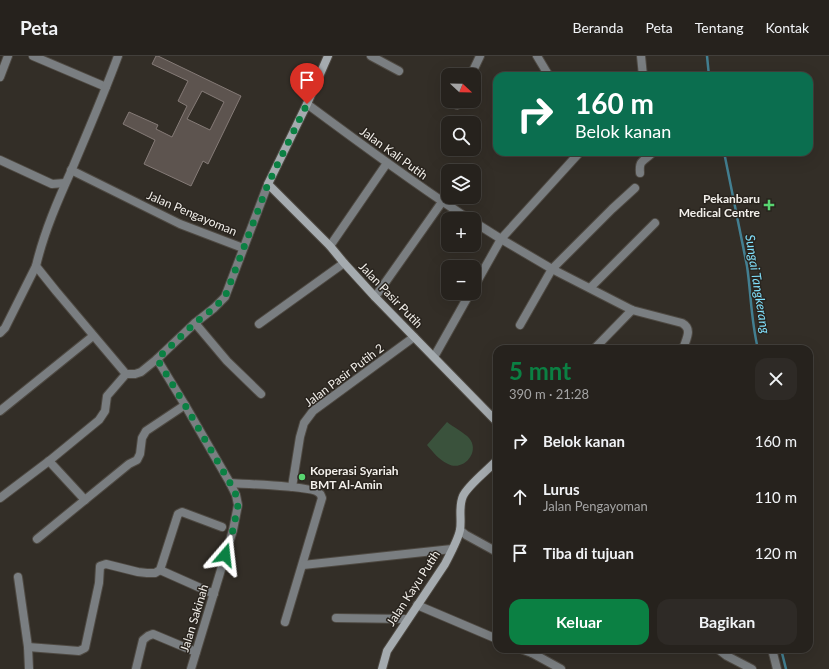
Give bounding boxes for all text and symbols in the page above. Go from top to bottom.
text: Peta [20,16,58,39]
text: Beranda [573,19,623,36]
text: Peta [645,19,673,36]
text: Tentang [695,19,744,36]
text: Kontak [766,19,809,36]
pin [290,63,324,104]
north arrow [441,68,481,108]
map controls [441,68,481,300]
icon: arrive [296,69,318,91]
text: 160 m [575,86,654,120]
icon: right [509,88,561,140]
button: search [441,116,481,156]
text: Belok kanan [575,120,671,142]
street label: Jalan Kali Putih [357,123,431,183]
button: layers [441,164,481,204]
street label: Jalan Pengayoman [145,187,239,239]
place label: Pekanbaru Medical Centre [679,191,761,220]
marker: Pekanbaru Medical Centre [763,199,775,211]
button: + [441,212,481,252]
water label: Sungai Tangkerang [742,233,774,335]
street label: Jalan Pasir Putih [356,259,426,331]
button: − [441,260,481,300]
street label: Jalan Pasir Putih 2 [301,340,387,410]
text: 5 mnt [509,356,571,385]
button: close [755,358,797,400]
text: 390 m · 21:28 [509,386,589,402]
icon: right [509,430,531,452]
text: Belok kanan [543,432,625,450]
text: 160 m [755,432,797,450]
place label: Koperasi Syariah BMT Al-Amin [310,463,399,492]
marker: Koperasi Syariah BMT Al-Amin [297,472,307,482]
text: Lurus [543,480,580,498]
icon: ahead [509,486,531,508]
text: 110 m [755,488,797,506]
text: Jalan Pengayoman [543,498,648,514]
position arrow [204,534,246,576]
icon: arrive [509,542,531,564]
text: Tiba di tujuan [543,544,634,562]
text: 120 m [755,544,797,562]
street label: Jalan Kayu Putih [383,547,443,629]
street label: Jalan Sakinah [177,582,211,654]
button: Keluar [509,599,649,645]
button: Bagikan [657,599,797,645]

